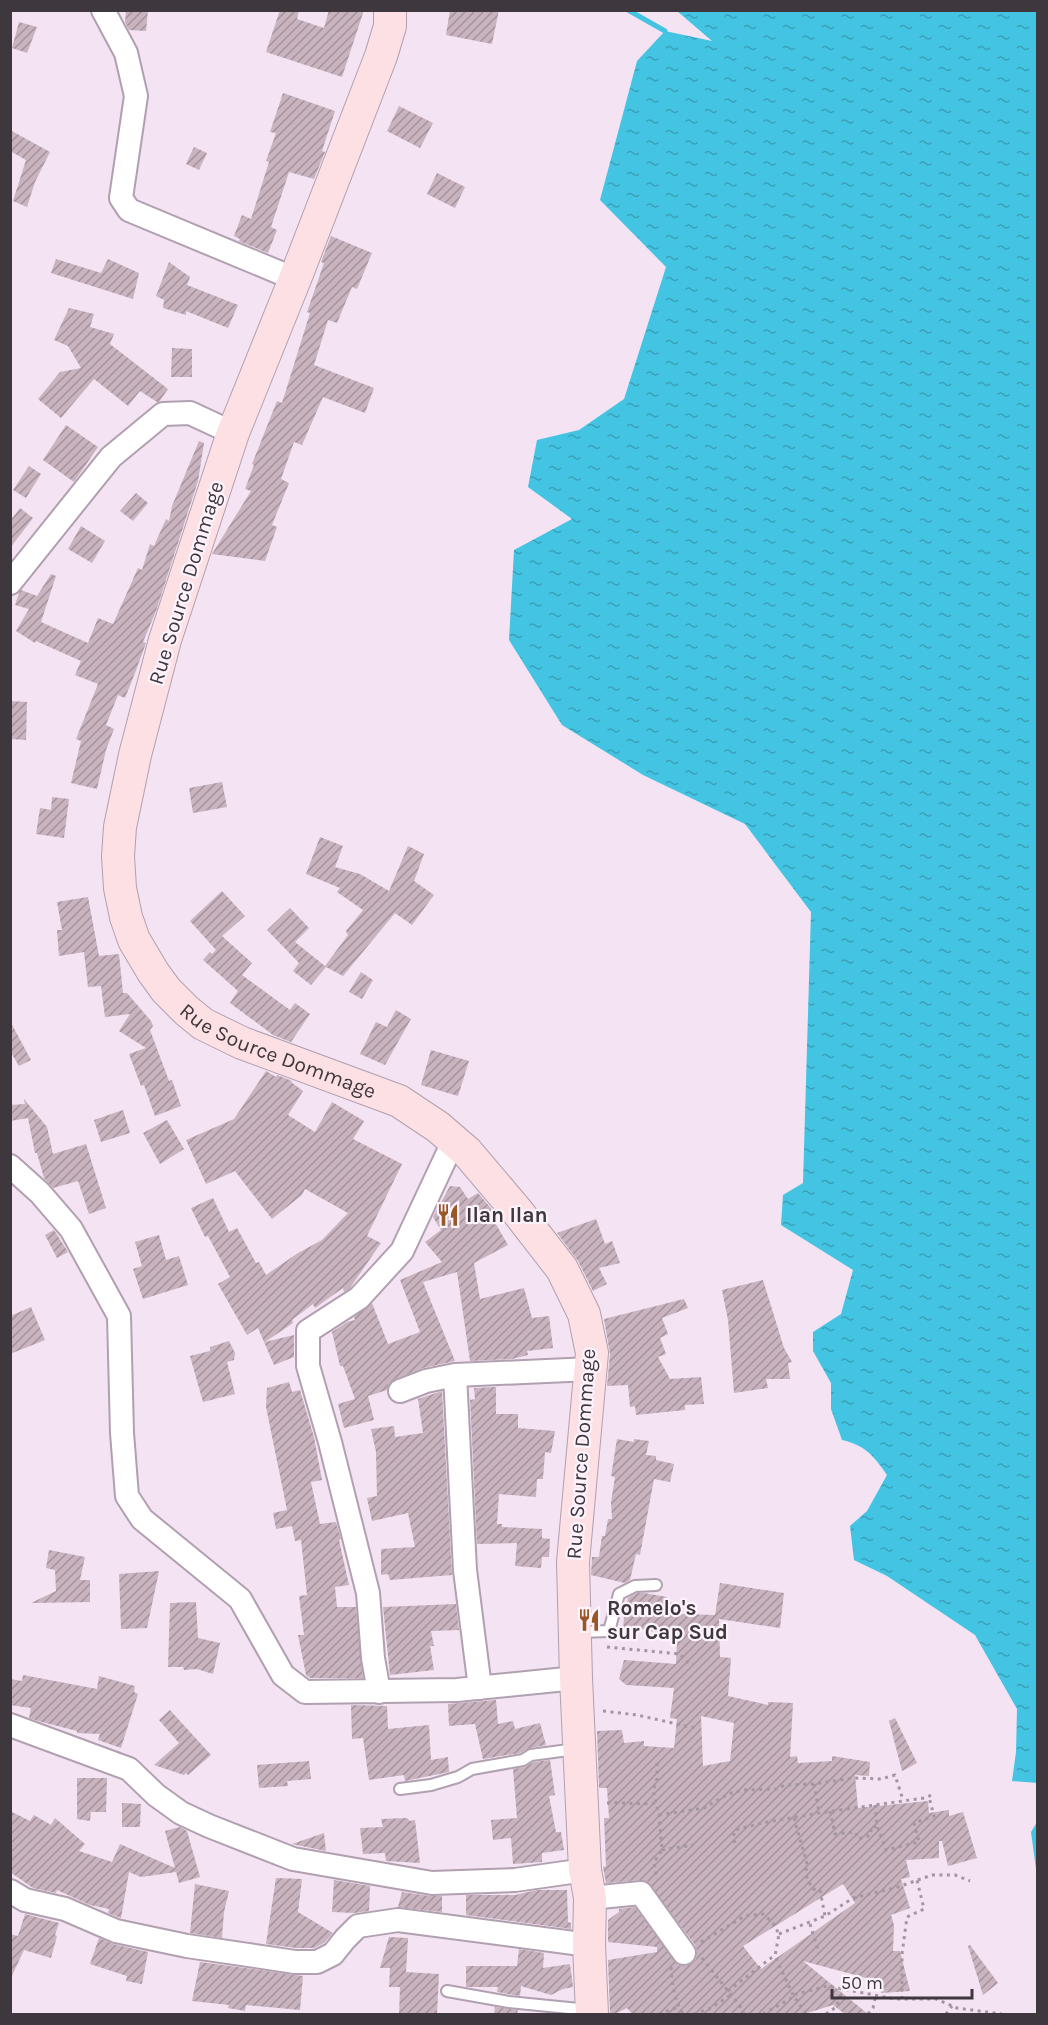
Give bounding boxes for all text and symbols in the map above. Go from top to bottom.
street label: Rue Source Dommage [144,478,228,688]
street label: Rue Source Dommage [175,998,379,1103]
restaurant icon: Ilan Ilan [435,1202,461,1228]
place label: Ilan Ilan [466,1203,548,1227]
street label: Rue Source Dommage [562,1348,600,1560]
place label: Romelo's sur Cap Sud [607,1596,728,1644]
restaurant icon: Romelo's sur Cap Sud [576,1607,602,1633]
scale bar [832,1962,972,2000]
text: 50 m [841,1972,883,1994]

